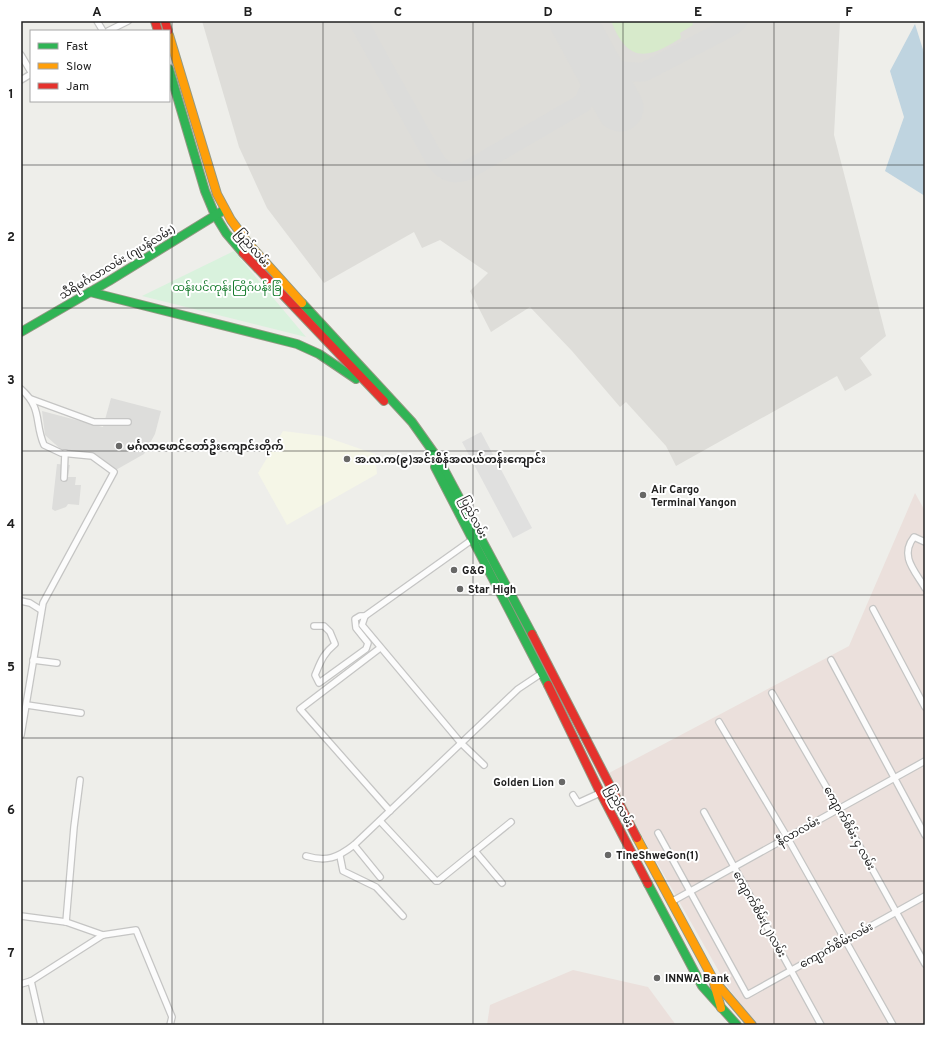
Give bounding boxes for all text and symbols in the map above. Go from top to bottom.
text: A [92,5,102,21]
text: B [244,5,253,21]
text: C [394,5,402,21]
text: D [543,5,553,21]
text: E [694,5,702,21]
text: F [845,5,853,21]
legend [30,30,170,102]
text: Fast [66,39,88,55]
text: Slow [66,59,92,75]
text: Jam [66,79,89,95]
text: 1 [8,87,14,103]
street label: သီရိမင်္ဂလာလမ်း (ဂျပန်လမ်း) [56,222,179,304]
street label: ပြည်လမ်း [231,226,273,271]
text: 2 [7,230,15,246]
park label: ထန်းပင်ကုန်းတြိဂံပန်းခြံ [172,280,282,296]
text: 3 [7,373,15,389]
place label: မင်္ဂလာဖောင်တော်ဦးကျောင်းတိုက် [127,439,283,456]
marker: မင်္ဂလာဖောင်တော်ဦးကျောင်းတိုက် [114,441,124,451]
place label: အ.လ.က(၉)အင်းစိန်အလယ်တန်းကျောင်း [355,452,546,468]
marker: အ.လ.က(၉)အင်းစိန်အလယ်တန်းကျောင်း [342,454,352,464]
place label: Air Cargo Terminal Yangon [651,483,737,510]
marker: Air Cargo Terminal Yangon [638,490,648,500]
street label: ပြည်လမ်း [456,493,491,542]
text: 4 [7,517,15,533]
place label: G&G [462,564,485,578]
marker: G&G [449,565,459,575]
place label: Star High [468,583,516,597]
marker: Star High [455,584,465,594]
text: 5 [7,660,15,676]
place label: Golden Lion [493,776,554,790]
marker: Golden Lion [557,777,567,787]
street label: ပြည်လမ်း [601,782,637,831]
street label: ကျောက်စိမ်း ၄ လမ်း [819,784,879,873]
text: 6 [7,803,15,819]
street label: နီလာလမ်း [774,813,823,850]
place label: TineShweGon(1) [616,849,699,863]
marker: TineShweGon(1) [603,850,613,860]
street label: ကျောက်စိမ်း(၂)လမ်း [729,868,790,961]
street label: ကျောက်စိမ်းလမ်း [797,919,876,973]
text: 7 [8,946,15,962]
place label: INNWA Bank [665,972,729,986]
marker: INNWA Bank [652,973,662,983]

